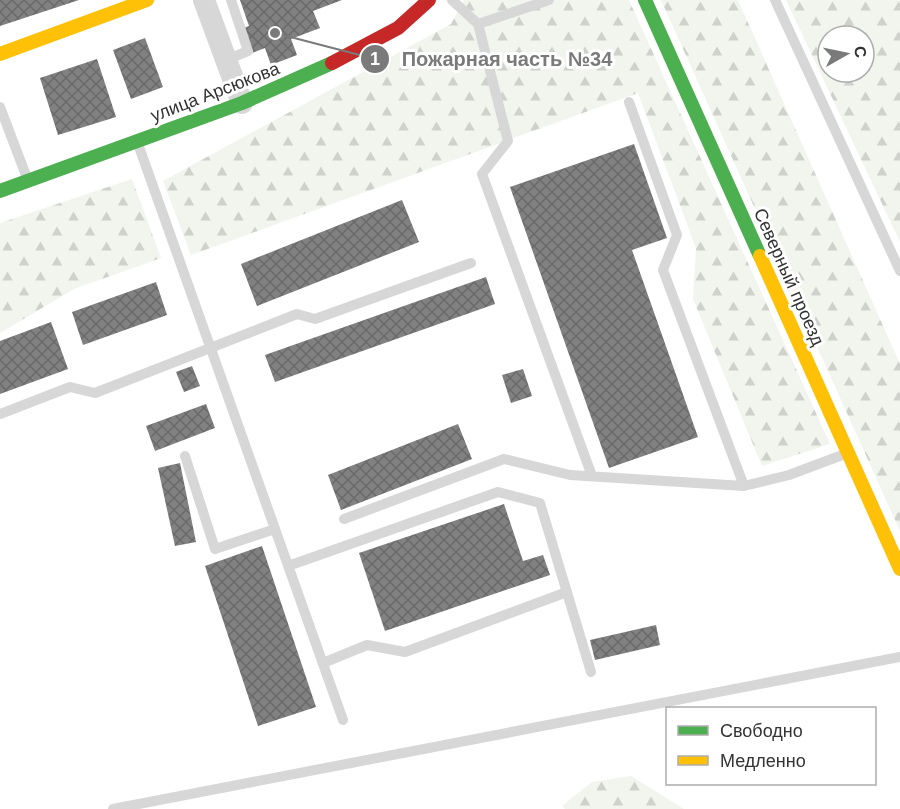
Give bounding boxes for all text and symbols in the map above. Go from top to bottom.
north arrow [816,24,876,84]
callout: Пожарная часть №34 [360,40,625,78]
text: С [851,45,870,59]
text: Пожарная часть №34 [402,48,613,70]
text: 1 [370,49,380,69]
street label: улица Арсюкова [148,58,283,126]
street label: Северный проезд [750,205,828,349]
legend [666,707,876,785]
text: Свободно [720,721,803,741]
text: Медленно [720,751,806,771]

